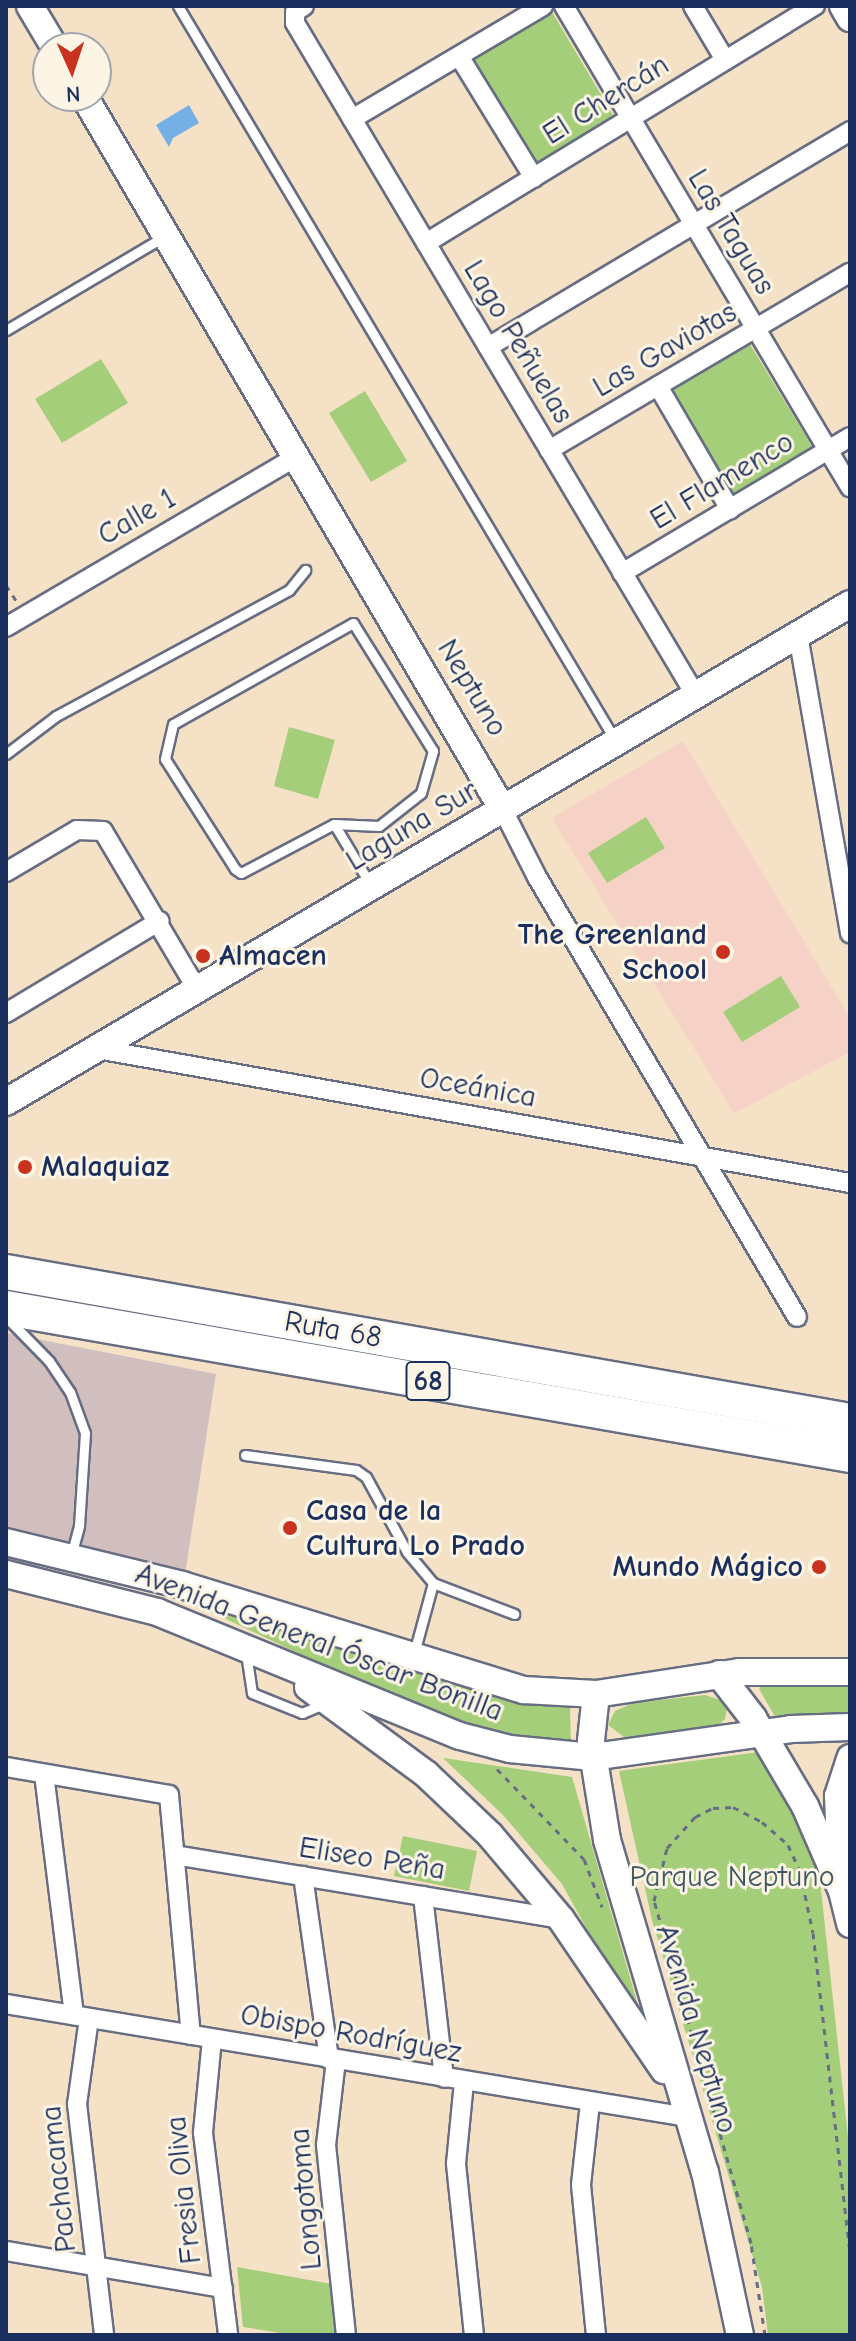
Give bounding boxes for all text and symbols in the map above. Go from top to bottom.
north arrow [32,32,112,112]
street label: El Chercán [536,47,676,153]
text: N [65,81,81,107]
street label: Las Taguas [680,163,782,301]
street label: Lago Peñuelas [455,254,581,430]
street label: Las Gaviotas [587,294,743,406]
street label: El Flamenco [644,424,800,538]
street label: Calle 1 [92,480,182,554]
street label: Neptuno [429,633,515,743]
street label: Laguna Sur [340,773,484,879]
place label: The Greenland School [518,917,707,988]
place label: Almacen [219,938,327,974]
marker: The Greenland School [714,943,732,961]
marker: Almacen [194,947,212,965]
street label: Oceánica [417,1060,539,1116]
place label: Malaquiaz [41,1149,169,1185]
marker: Malaquiaz [16,1158,34,1176]
street label: Ruta 68 [282,1304,384,1356]
road number: 68 [404,1357,452,1405]
place label: Casa de la Cultura Lo Prado [306,1493,525,1564]
marker: Casa de la Cultura Lo Prado [281,1519,299,1537]
place label: Mundo Mágico [612,1549,803,1585]
street label: Avenida General Óscar Bonilla [130,1556,508,1730]
marker: Mundo Mágico [810,1558,828,1576]
street label: Eliseo Peña [296,1830,448,1888]
park label: Parque Neptuno [629,1859,835,1895]
street label: Avenida Neptuno [647,1920,745,2138]
street label: Obispo Rodríguez [238,1997,464,2071]
street label: Pachacama [33,2104,85,2254]
street label: Fresia Oliva [158,2114,210,2266]
street label: Longotoma [282,2127,330,2271]

